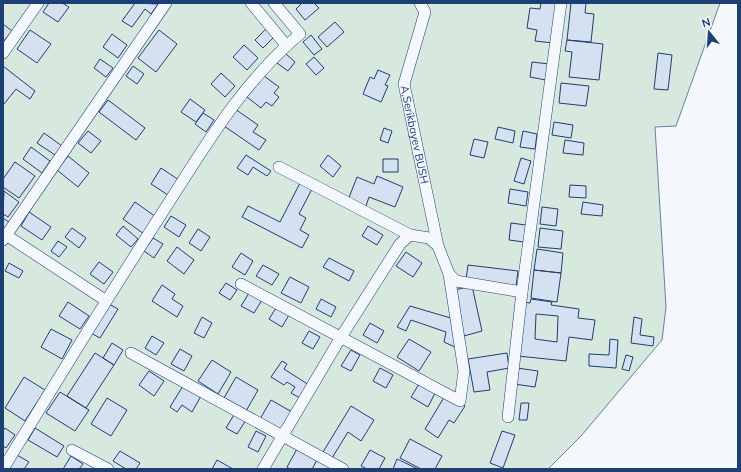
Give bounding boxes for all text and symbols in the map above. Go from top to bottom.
north arrow [689,12,729,52]
text: N [700,15,712,30]
street label: A,Serikbayev BUSH [397,84,432,185]

